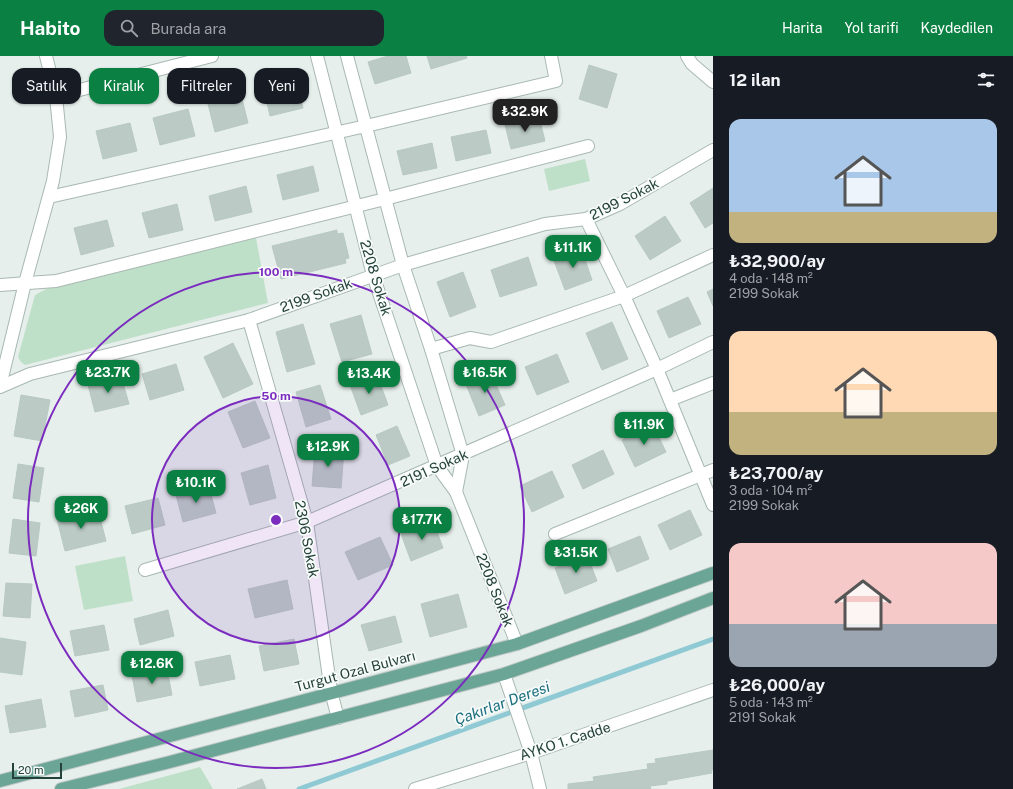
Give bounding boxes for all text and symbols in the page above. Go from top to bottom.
search box [104,10,384,46]
text: Habito [20,17,80,39]
icon: search [118,17,140,39]
text: Burada ara [150,20,226,37]
text: Harita [782,20,822,36]
text: Yol tarifi [844,20,899,36]
text: Kaydedilen [921,20,993,36]
chip: Satılık [12,68,81,104]
chip: Kiralık [89,68,159,104]
chip: Filtreler [167,68,246,104]
chip: Yeni [254,68,309,104]
icon: filters [975,69,997,91]
text: 12 ilan [729,70,781,90]
pin: ₺32.9K [492,99,558,133]
text: ₺32.9K [502,104,548,119]
icon: home [827,145,899,217]
street label: 2199 Sokak [587,175,661,223]
pin: ₺11.1K [540,235,606,269]
street label: 2208 Sokak [357,238,395,318]
text: ₺11.1K [554,240,592,255]
text: ₺32,900/ay [729,251,825,271]
text: 100 m [259,265,293,279]
text: 4 oda · 148 m² [729,271,813,286]
street label: 2199 Sokak [278,275,354,315]
text: 2199 Sokak [729,286,799,301]
icon: home [827,357,899,429]
pin: ₺23.7K [75,360,141,394]
pin: ₺16.5K [452,360,518,394]
pin: ₺13.4K [336,361,402,395]
text: ₺23.7K [85,365,131,380]
text: ₺16.5K [463,365,507,380]
text: ₺13.4K [347,366,391,381]
text: 50 m [261,389,291,403]
pin: ₺11.9K [611,412,677,446]
text: ₺11.9K [623,417,665,432]
pin: ₺12.9K [295,434,361,468]
text: ₺12.9K [306,439,350,454]
street label: 2191 Sokak [398,446,470,490]
text: ₺23,700/ay [729,463,823,483]
pin: ₺10.1K [163,470,229,504]
text: ₺10.1K [176,475,216,490]
text: 3 oda · 104 m² [729,483,812,498]
pin: ₺26K [57,496,105,530]
text: 2199 Sokak [729,498,799,513]
street label: 2306 Sokak [292,499,322,579]
text: ₺26K [64,501,98,516]
pin: ₺17.7K [389,507,455,541]
text: ₺17.7K [402,512,442,527]
centre of rings [269,513,283,527]
pin: ₺31.5K [543,540,609,574]
text: ₺31.5K [554,545,598,560]
street label: 2208 Sokak [473,551,517,629]
icon: home [827,569,899,641]
street label: Turgut Ozal Bulvarı [293,647,417,695]
pin: ₺12.6K [119,651,185,685]
text: ₺12.6K [130,656,174,671]
text: ₺26,000/ay [729,675,825,695]
water label: Çakırlar Deresi [452,678,552,728]
text: 5 oda · 143 m² [729,695,813,710]
text: 2191 Sokak [729,710,796,725]
street label: AYKO 1. Cadde [517,719,613,763]
scale bar [12,761,62,780]
text: 20 m [18,764,43,776]

